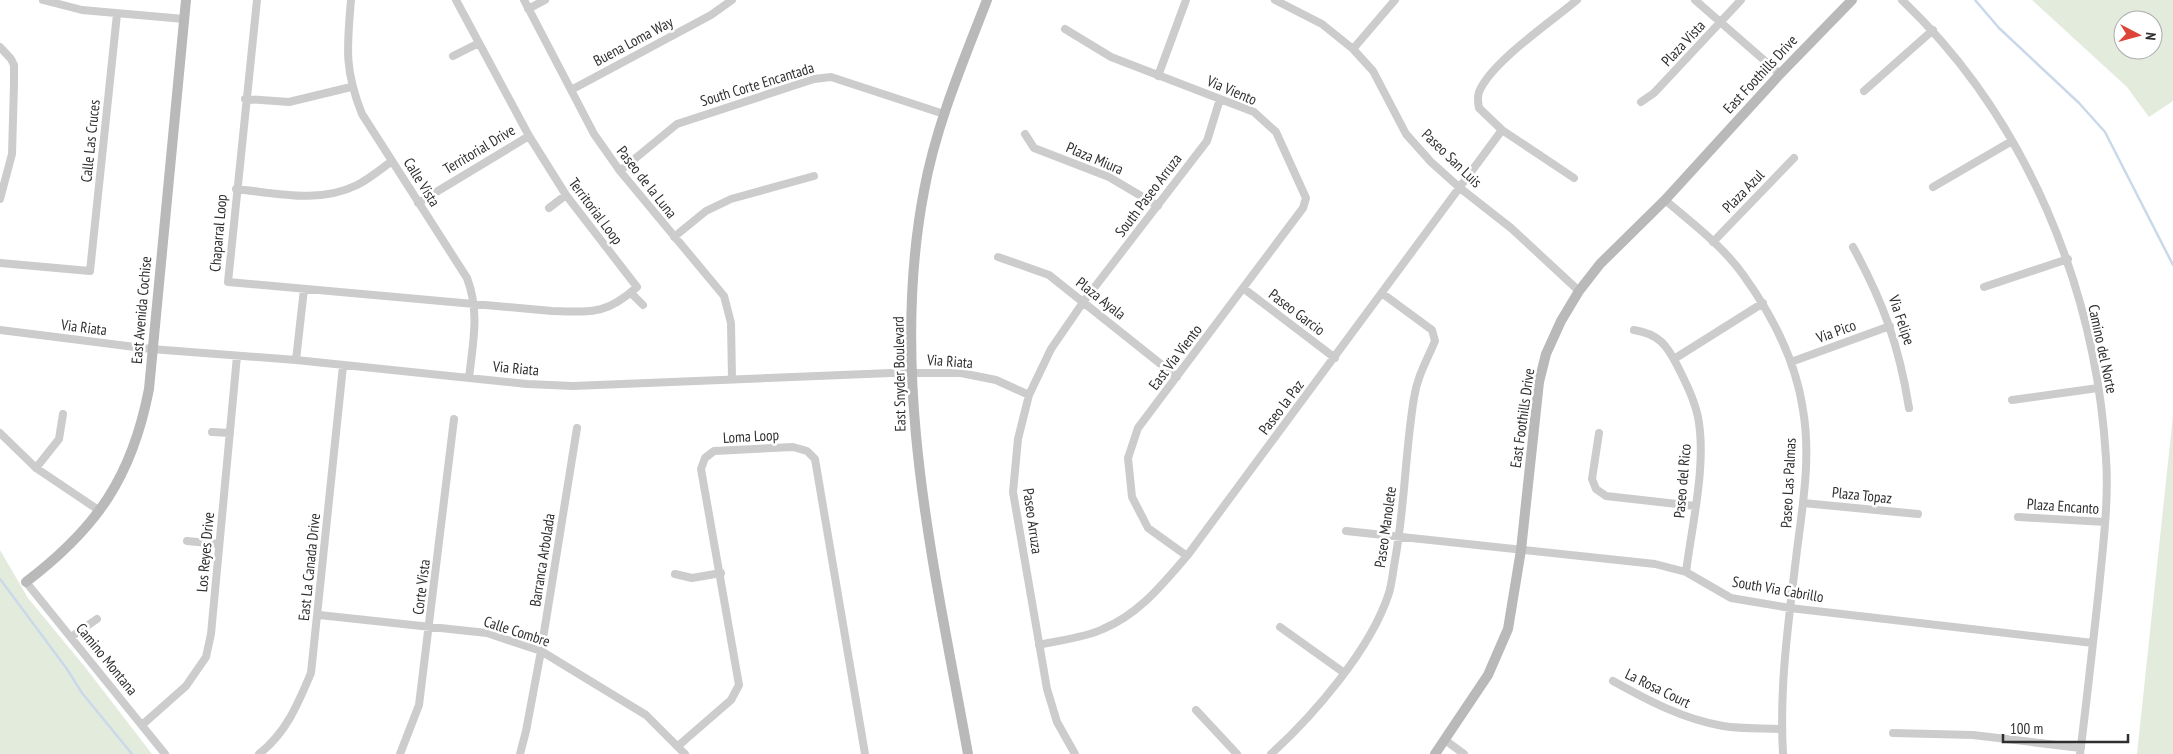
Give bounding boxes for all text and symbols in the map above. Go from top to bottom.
north arrow [2113,10,2163,60]
street label: Buena Loma Way [590,12,676,70]
street label: Plaza Vista [1657,16,1709,70]
street label: East Foothills Drive [1719,31,1801,117]
text: N [2142,32,2160,41]
street label: South Corte Encantada [698,58,816,110]
street label: Via Viento [1203,71,1260,109]
street label: Calle Las Cruces [76,99,104,183]
street label: Territorial Drive [440,120,518,178]
street label: Paseo San Luis [1418,125,1486,191]
street label: Plaza Miura [1064,137,1126,179]
street label: Paseo de la Luna [613,142,681,222]
street label: South Paseo Arruza [1111,150,1185,240]
street label: Calle Vista [400,154,444,210]
street label: Plaza Azul [1718,165,1768,217]
street label: Territorial Loop [565,174,627,248]
street label: Chaparral Loop [205,193,231,273]
street label: East Avenida Cochise [127,255,155,365]
street label: Plaza Ayala [1072,273,1130,323]
street label: Paseo Garcio [1265,285,1329,339]
street label: Via Felipe [1884,292,1919,347]
street label: Camino del Norte [2084,303,2122,395]
street label: Via Riata [59,315,108,339]
street label: Via Pico [1813,315,1858,347]
street label: East Snyder Boulevard [888,316,910,432]
street label: East Via Viento [1144,321,1206,393]
street label: Via Riata [925,350,974,372]
street label: Via Riata [491,356,540,379]
street label: East Foothills Drive [1506,367,1538,469]
street label: Paseo la Paz [1254,376,1308,438]
street label: Loma Loop [723,425,779,447]
street label: Paseo Las Palmas [1776,438,1800,528]
street label: Paseo del Rico [1669,443,1695,519]
street label: Plaza Topaz [1831,482,1893,508]
street label: Paseo Manolete [1370,485,1400,569]
street label: Paseo Arruza [1019,487,1047,555]
street label: Plaza Encanto [2026,494,2100,518]
street label: Los Reyes Drive [192,511,218,593]
street label: East La Canada Drive [294,512,324,622]
street label: Barranca Arbolada [525,512,559,608]
street label: Corte Vista [408,558,434,616]
street label: South Via Cabrillo [1731,572,1825,606]
street label: Calle Combre [481,611,553,651]
street label: Camino Montana [72,619,142,699]
street label: La Rosa Court [1622,664,1694,712]
scale bar [2003,712,2128,744]
text: 100 m [2010,719,2043,738]

